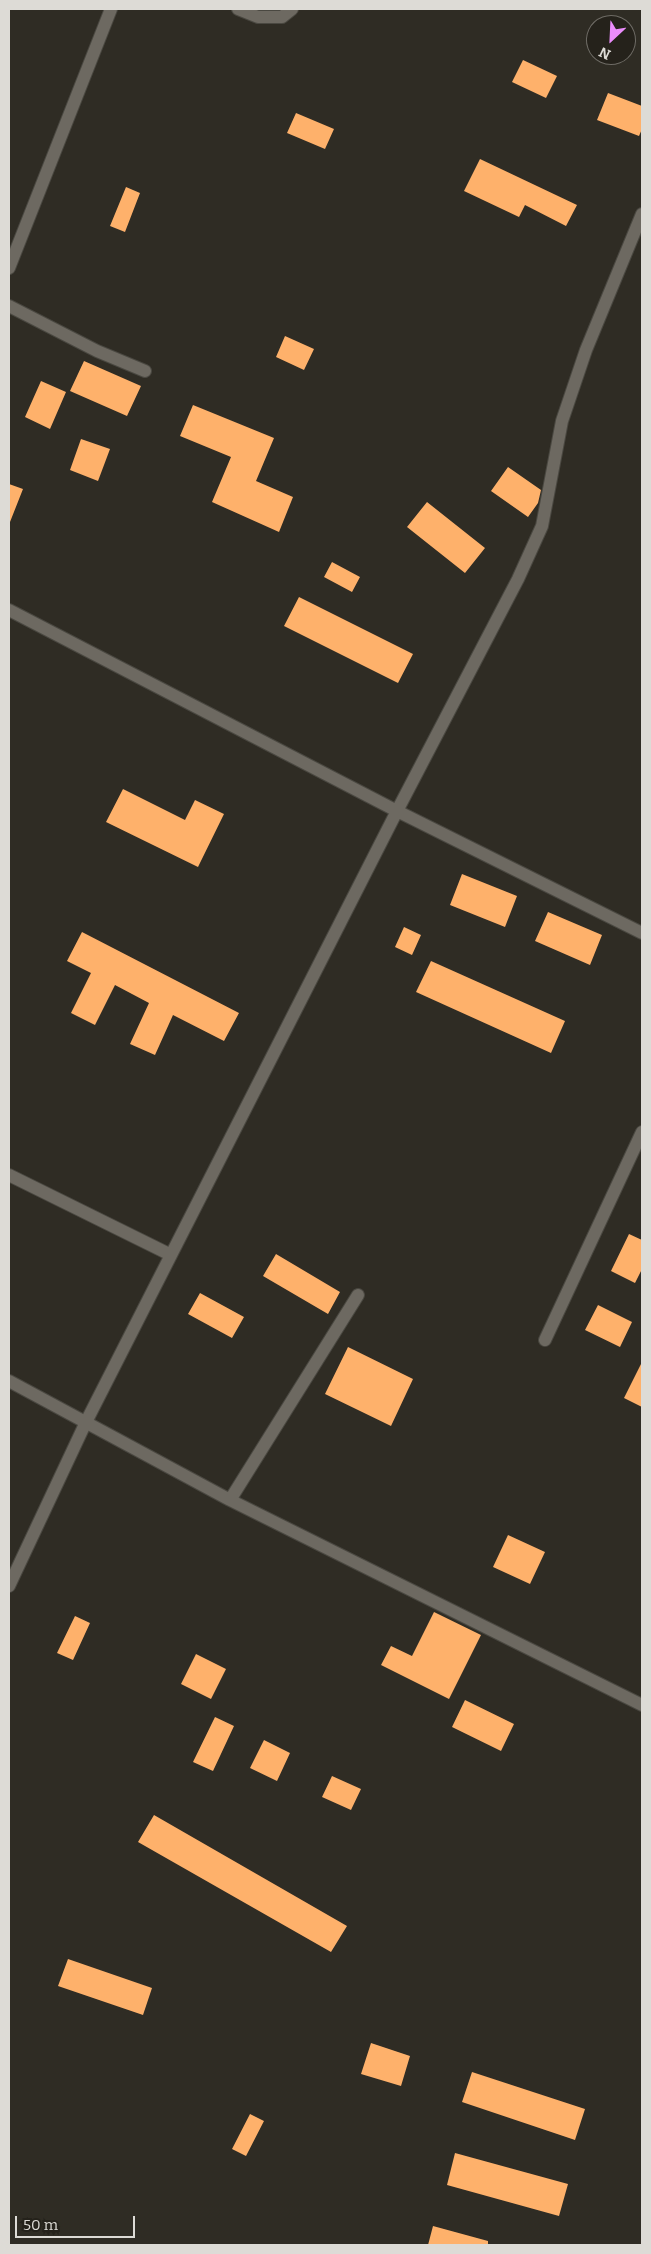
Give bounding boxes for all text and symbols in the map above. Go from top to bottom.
north arrow [586,15,636,65]
text: N [596,43,613,63]
scale bar [18,2206,138,2238]
text: 50 m [23,2216,58,2234]

